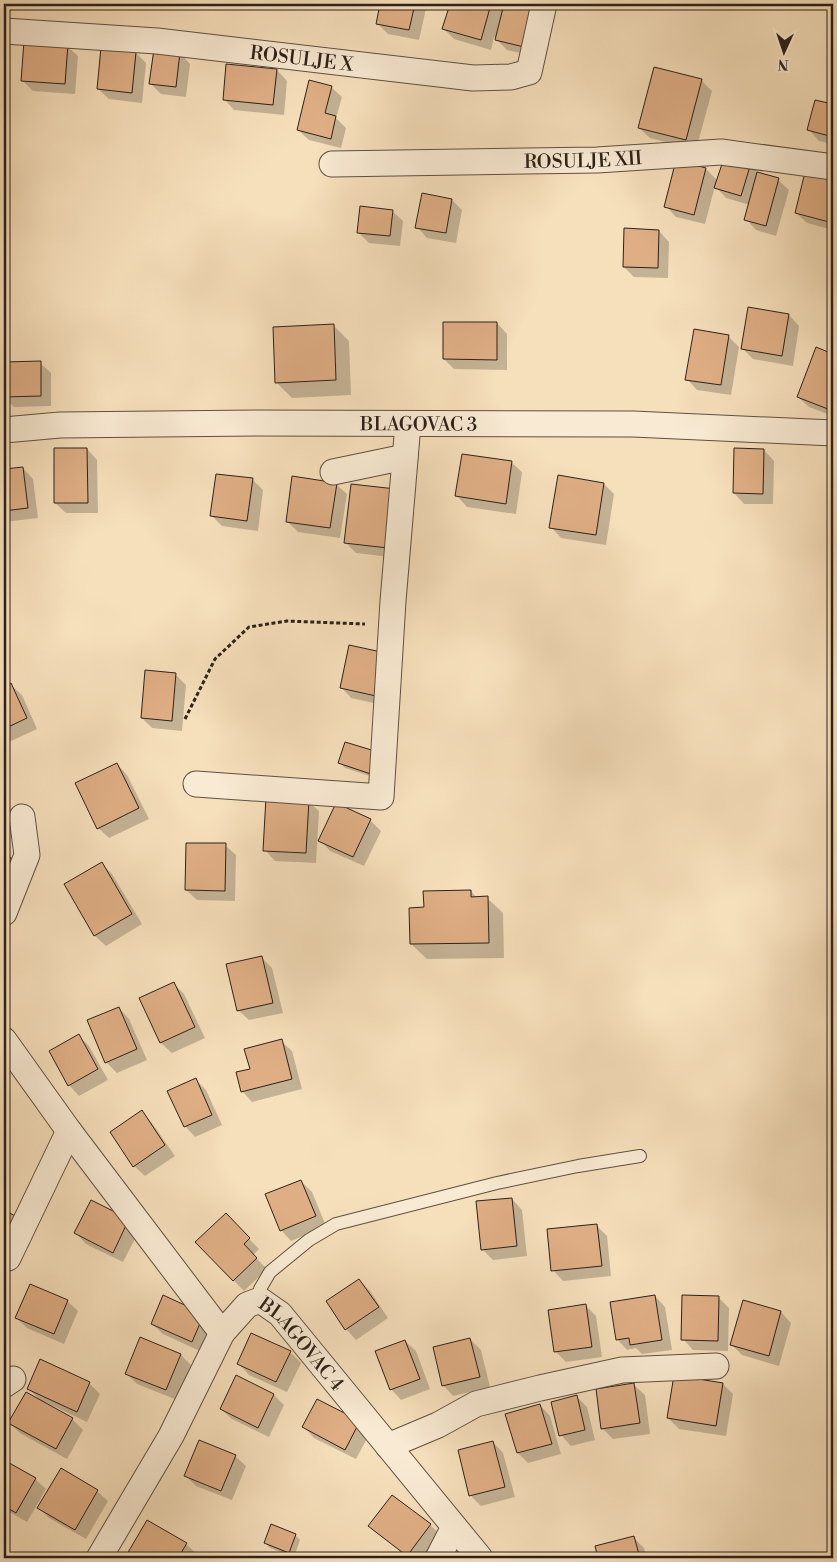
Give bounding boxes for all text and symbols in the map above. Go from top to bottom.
north arrow [760,28,810,78]
street label: ROSULJE X [249,41,356,77]
text: N [777,55,789,73]
street label: ROSULJE XII [524,146,643,174]
street label: BLAGOVAC 3 [359,412,477,437]
street label: BLAGOVAC 4 [253,1292,349,1396]

